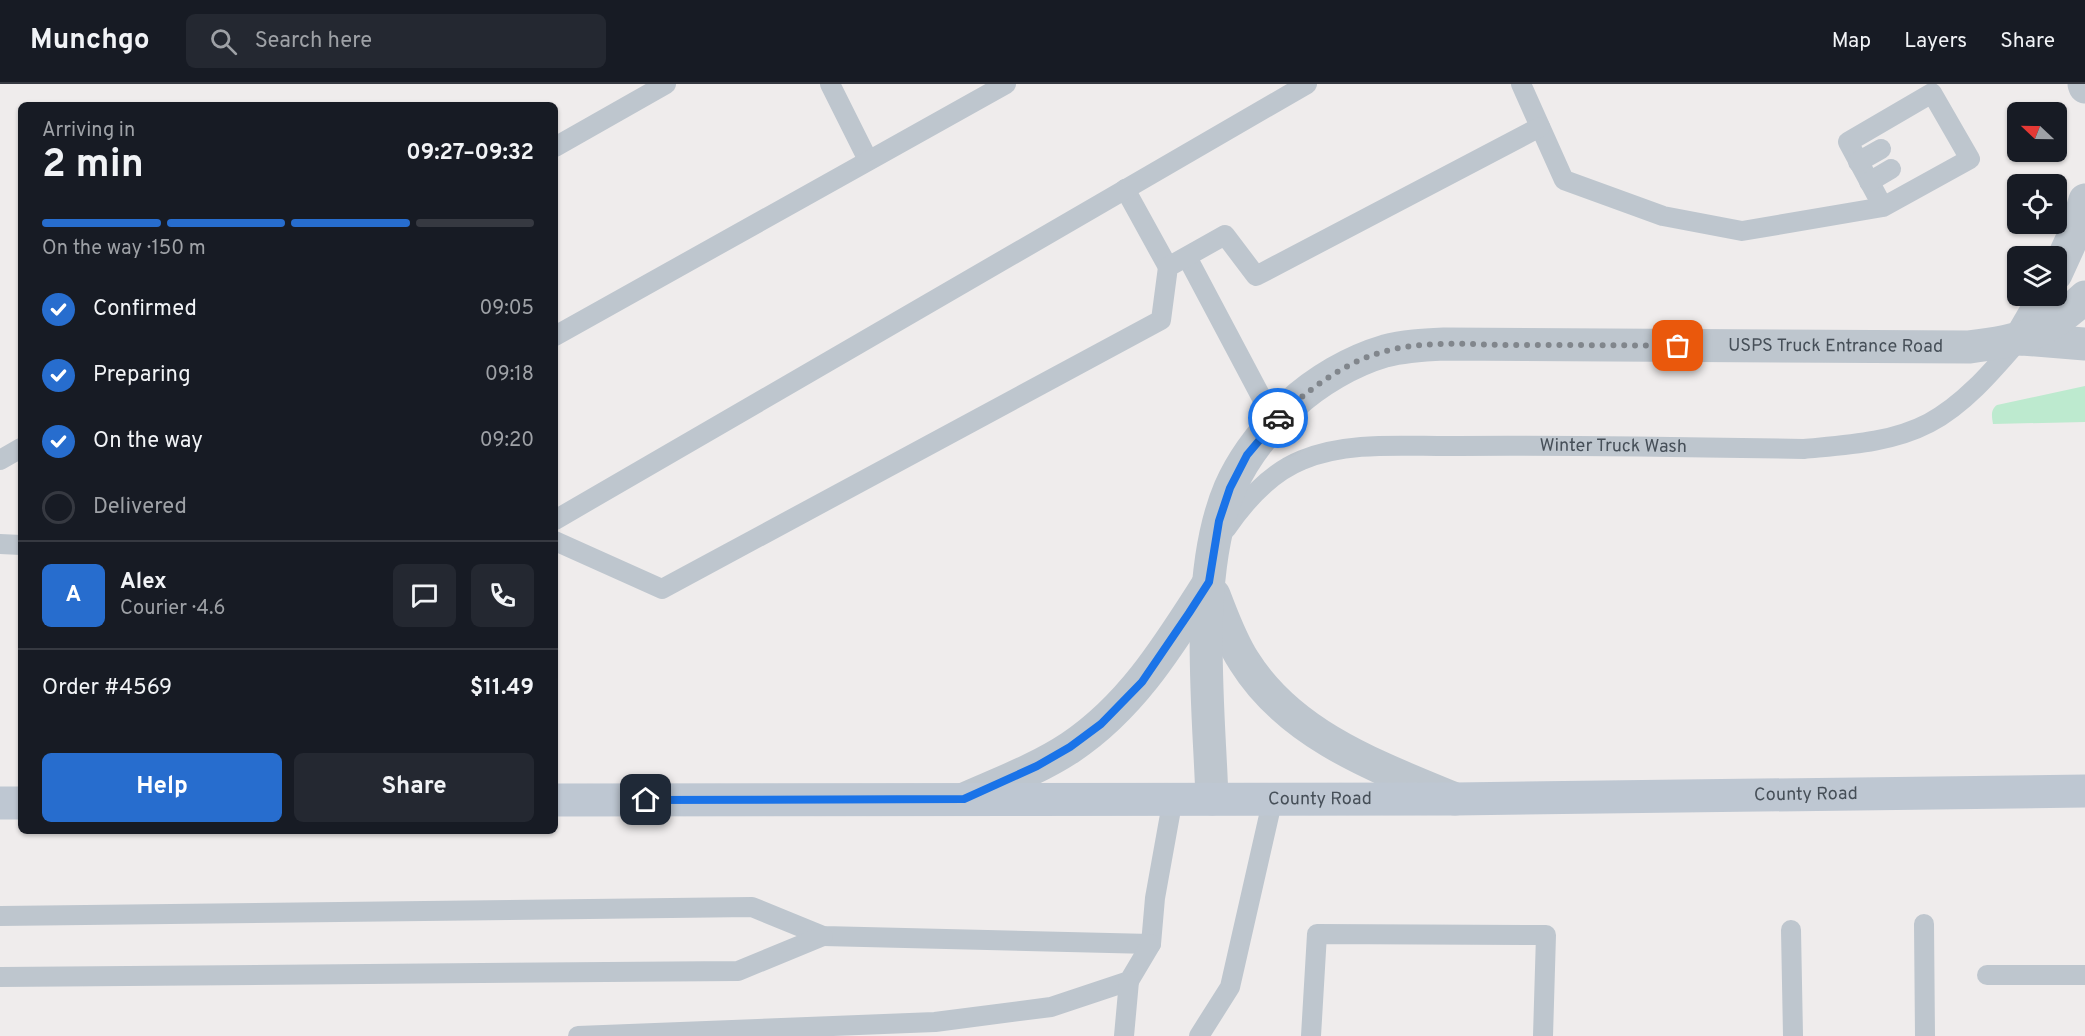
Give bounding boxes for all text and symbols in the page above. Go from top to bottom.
search box [186,14,606,68]
text: Munchgo [30,23,150,59]
icon: search [207,25,240,58]
text: Search here [255,28,372,55]
text: Map [1832,28,1871,55]
text: Layers [1904,28,1967,55]
text: Share [2000,28,2055,55]
north arrow [2007,102,2067,162]
map controls [2007,102,2067,306]
text: Arriving in [42,118,135,144]
text: 09:27–09:32 [406,140,534,167]
text: 2 min [42,142,144,191]
button: locate [2007,174,2067,234]
text: On the way · 150 m [42,236,206,262]
button: layers [2007,246,2067,306]
icon: check [42,293,75,326]
text: Confirmed [93,296,197,323]
text: 09:05 [479,296,534,322]
pin [1652,320,1703,371]
icon: bag [1661,329,1694,362]
street label: USPS Truck Entrance Road [1728,334,1943,358]
icon: check [42,359,75,392]
text: Preparing [93,362,191,389]
text: 09:18 [485,362,534,388]
courier [1248,388,1308,448]
icon: car [1262,402,1295,435]
icon: check [42,425,75,458]
text: On the way [93,428,203,455]
text: 09:20 [480,428,534,454]
street label: Winter Truck Wash [1539,434,1687,459]
text: Delivered [93,494,187,521]
button: chat [393,564,456,627]
button: phone [471,564,534,627]
text: Alex [120,569,167,596]
text: A [66,582,81,609]
text: Courier · 4.6 [120,596,225,622]
text: Order #4569 [42,675,172,702]
text: $11.49 [470,675,534,702]
button: Help [42,753,282,822]
button: Share [294,753,534,822]
pin [620,774,671,825]
street label: County Road [1754,782,1858,807]
icon: home [629,783,662,816]
street label: County Road [1268,788,1372,811]

